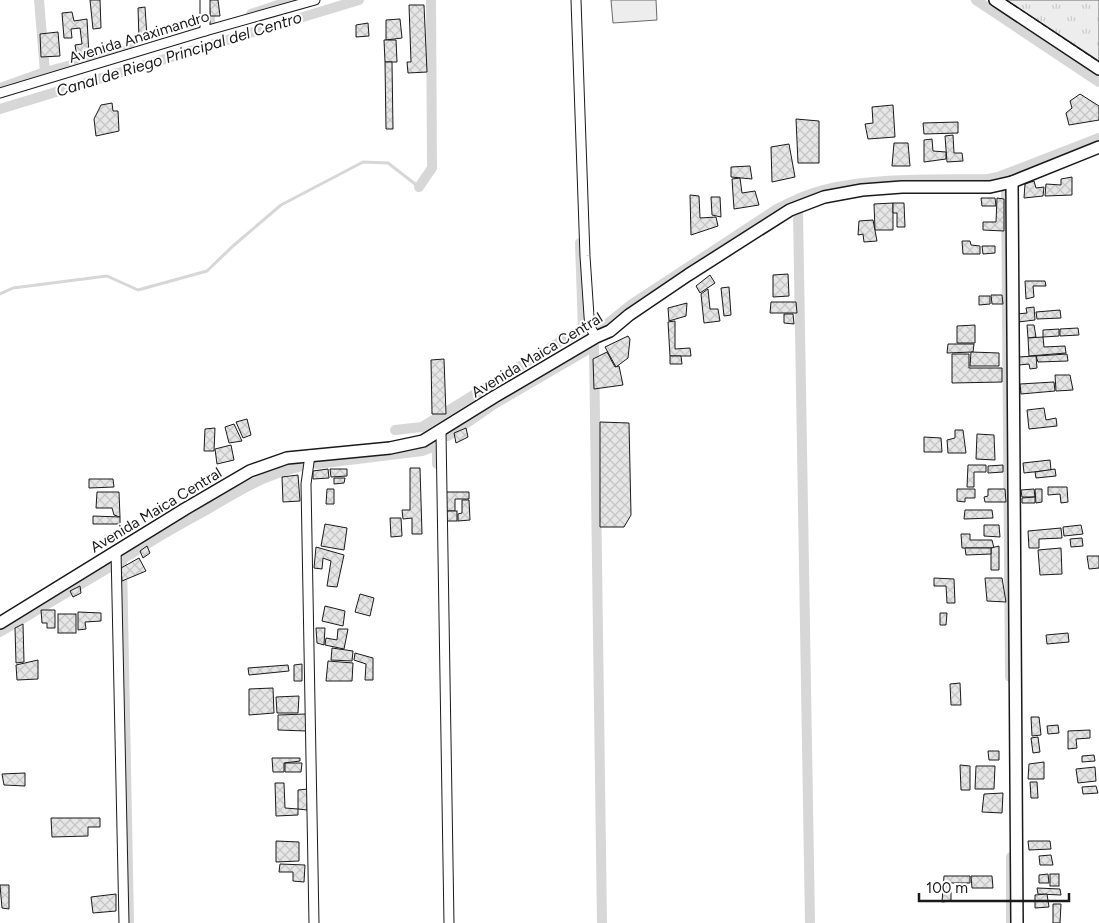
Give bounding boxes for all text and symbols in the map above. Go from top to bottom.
street label: Avenida Anaximandro [67,7,212,67]
water label: Canal de Riego Principal del Centro [54,8,304,100]
street label: Avenida Maica Central [468,309,606,401]
street label: Avenida Maica Central [87,464,225,556]
scale bar [919,870,1069,902]
text: 100 m [926,879,968,897]

